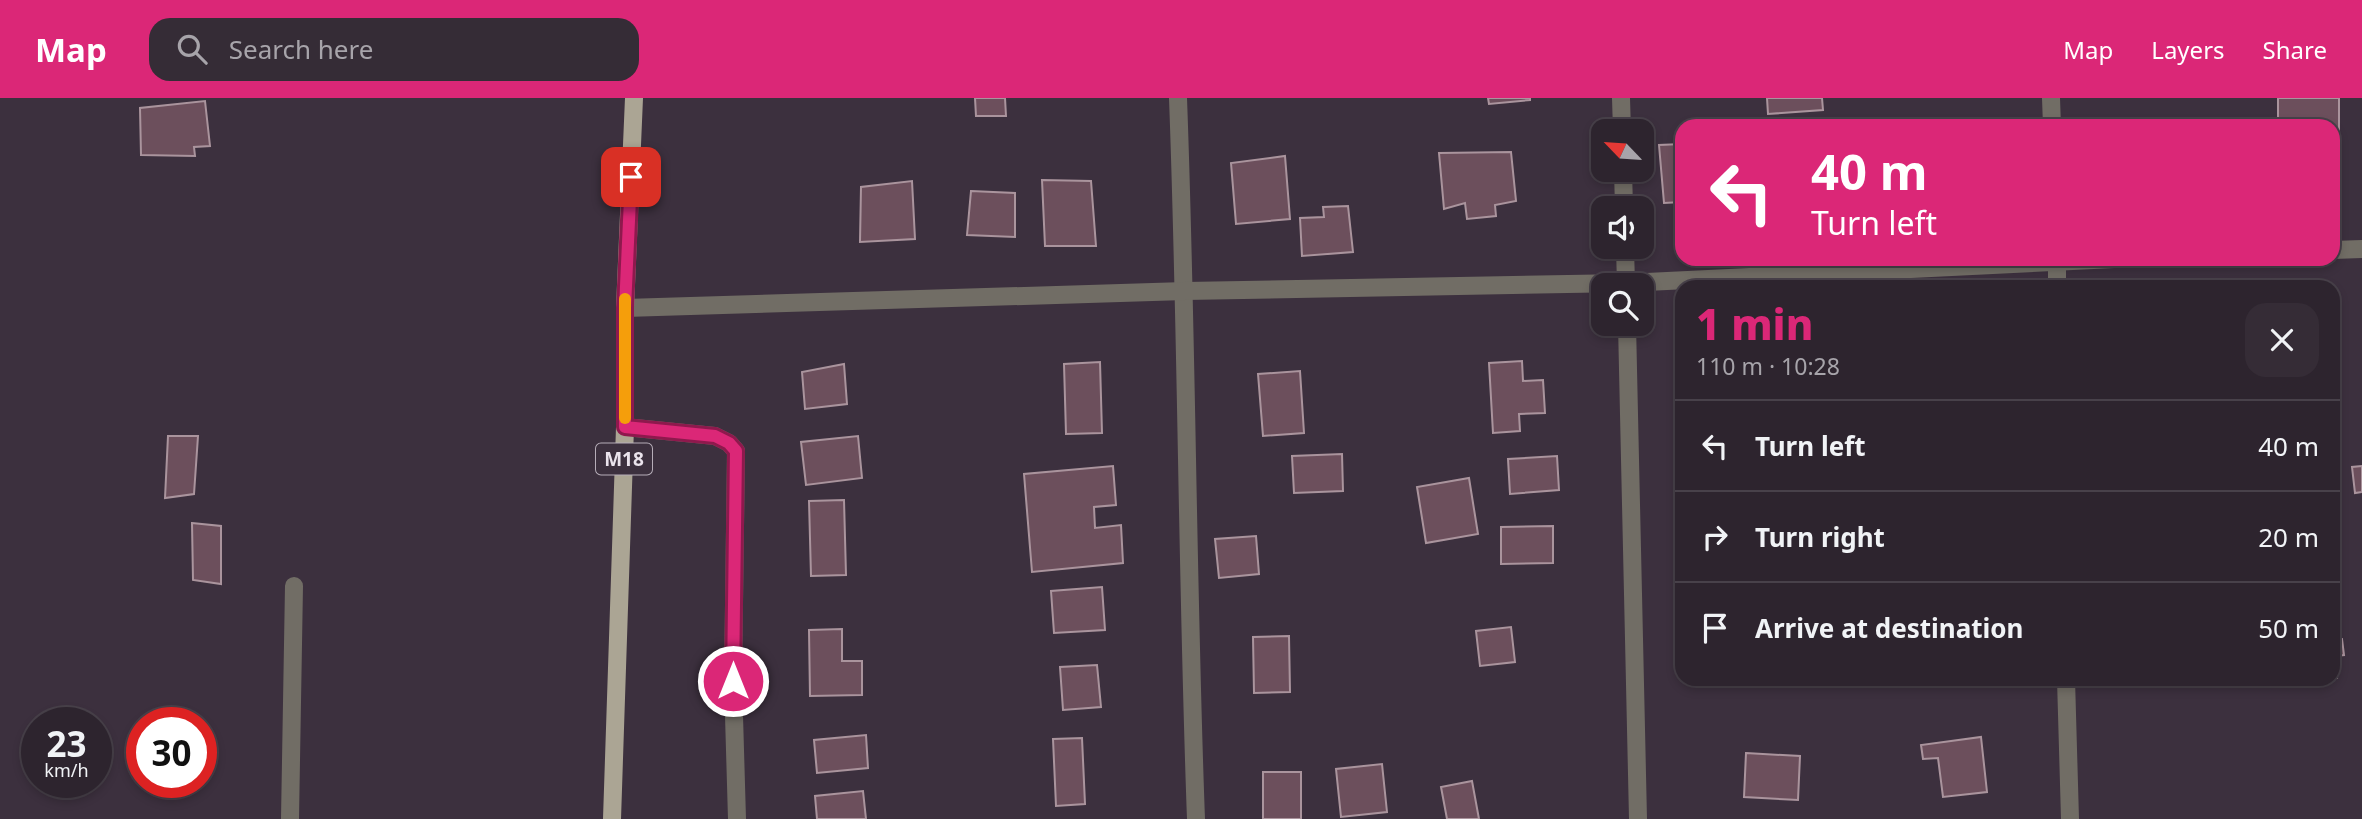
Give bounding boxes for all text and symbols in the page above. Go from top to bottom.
search box [149,18,639,81]
text: Map [35,27,107,72]
icon: search [173,30,211,68]
text: Search here [229,31,373,67]
text: Map [2063,33,2113,66]
text: Layers [2151,33,2225,66]
text: Share [2263,33,2327,66]
north arrow [1591,119,1654,182]
map controls [1591,119,1654,336]
text: 40 m [1811,138,1928,204]
pin [601,147,661,207]
icon: left [1696,147,1787,238]
icon: arrive [612,158,650,196]
button: sound [1591,196,1654,259]
text: Turn left [1811,201,1937,244]
button: search [1591,273,1654,336]
text: 1 min [1696,295,1813,352]
button: close [2245,303,2319,377]
text: 110 m · 10:28 [1696,350,1840,382]
icon: left [1696,427,1734,465]
text: Turn left [1755,428,1866,464]
text: 40 m [2258,428,2319,464]
road number: M18 [596,444,652,474]
icon: right [1696,518,1734,556]
text: Turn right [1755,519,1885,555]
text: 20 m [2258,519,2319,555]
icon: arrive [1696,609,1734,647]
text: Arrive at destination [1755,610,2024,646]
text: 50 m [2258,610,2319,646]
position arrow [696,644,770,718]
speed limit sign: 30 [126,707,217,798]
text: 23 [46,720,87,767]
text: km/h [44,758,89,782]

